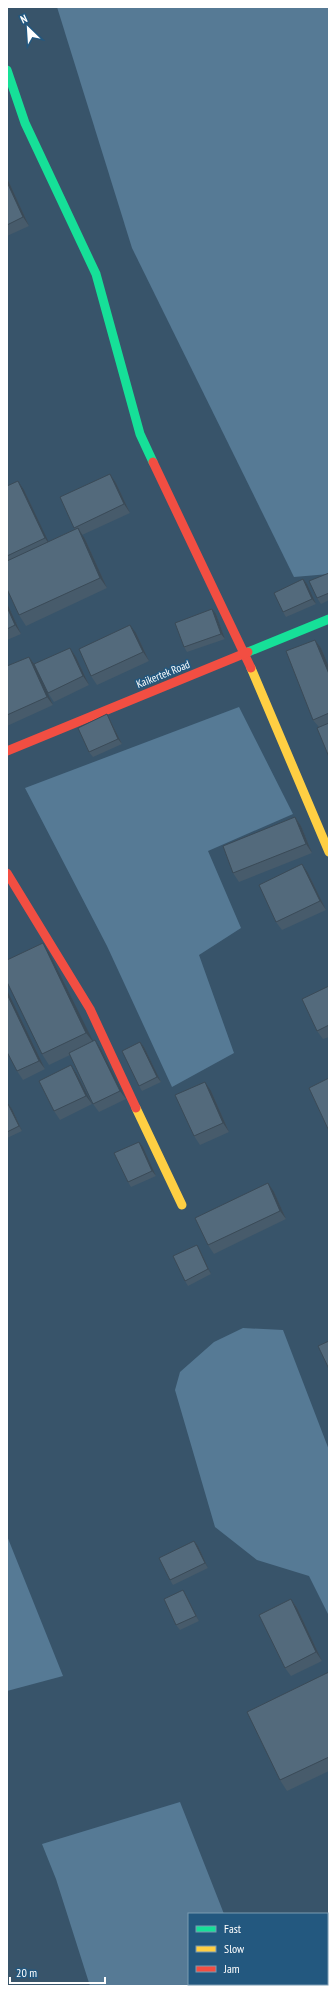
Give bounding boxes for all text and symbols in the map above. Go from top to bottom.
north arrow [8,8,48,48]
text: N [18,11,29,27]
street label: Kaikertek Road [134,657,192,691]
legend [188,1913,328,1985]
text: Fast [224,1921,242,1936]
text: Slow [224,1941,245,1956]
scale bar [10,1959,105,1985]
text: Jam [223,1961,240,1976]
text: 20 m [16,1965,37,1980]

